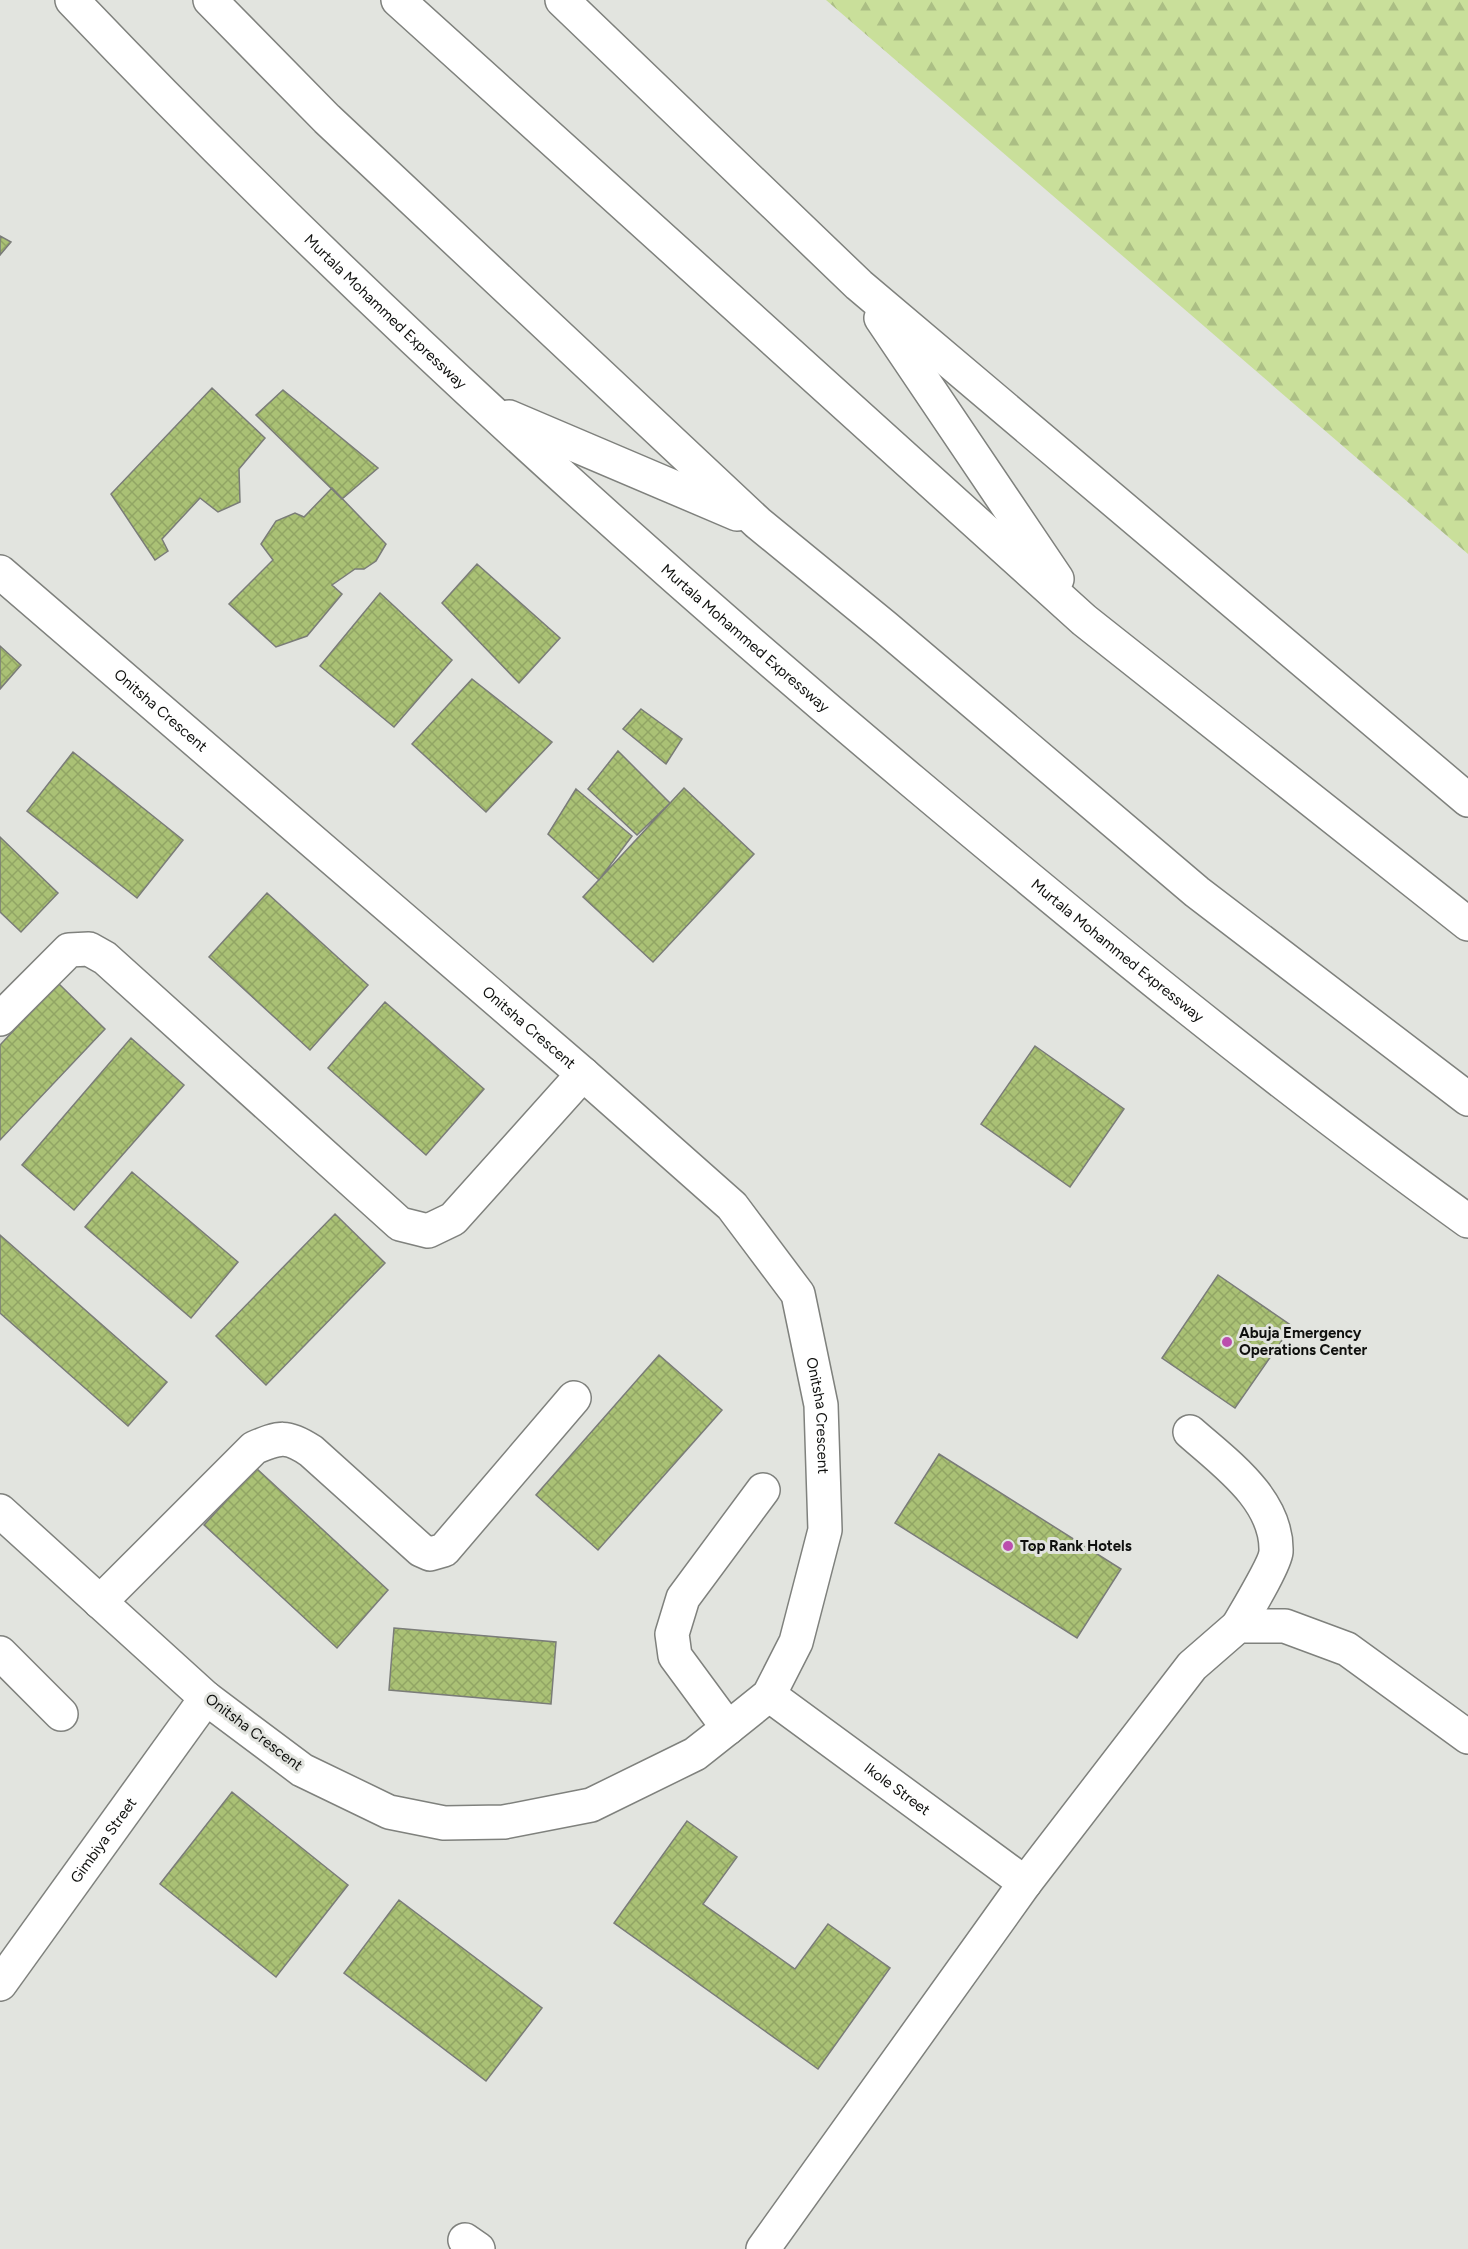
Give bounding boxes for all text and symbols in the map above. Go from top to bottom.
street label: Murtala Mohammed Expressway [300,230,470,393]
street label: Murtala Mohammed Expressway [657,560,833,716]
street label: Onitsha Crescent [110,665,211,756]
street label: Murtala Mohammed Expressway [1028,875,1207,1026]
street label: Onitsha Crescent [479,982,580,1073]
place label: Abuja Emergency Operations Center [1239,1324,1367,1359]
marker: Abuja Emergency Operations Center [1220,1335,1234,1349]
street label: Onitsha Crescent [802,1356,832,1475]
place label: Top Rank Hotels [1020,1537,1132,1555]
marker: Top Rank Hotels [1001,1539,1015,1553]
street label: Onitsha Crescent [202,1690,307,1775]
street label: Ikole Street [861,1759,934,1819]
street label: Gimbiya Street [67,1794,140,1887]

